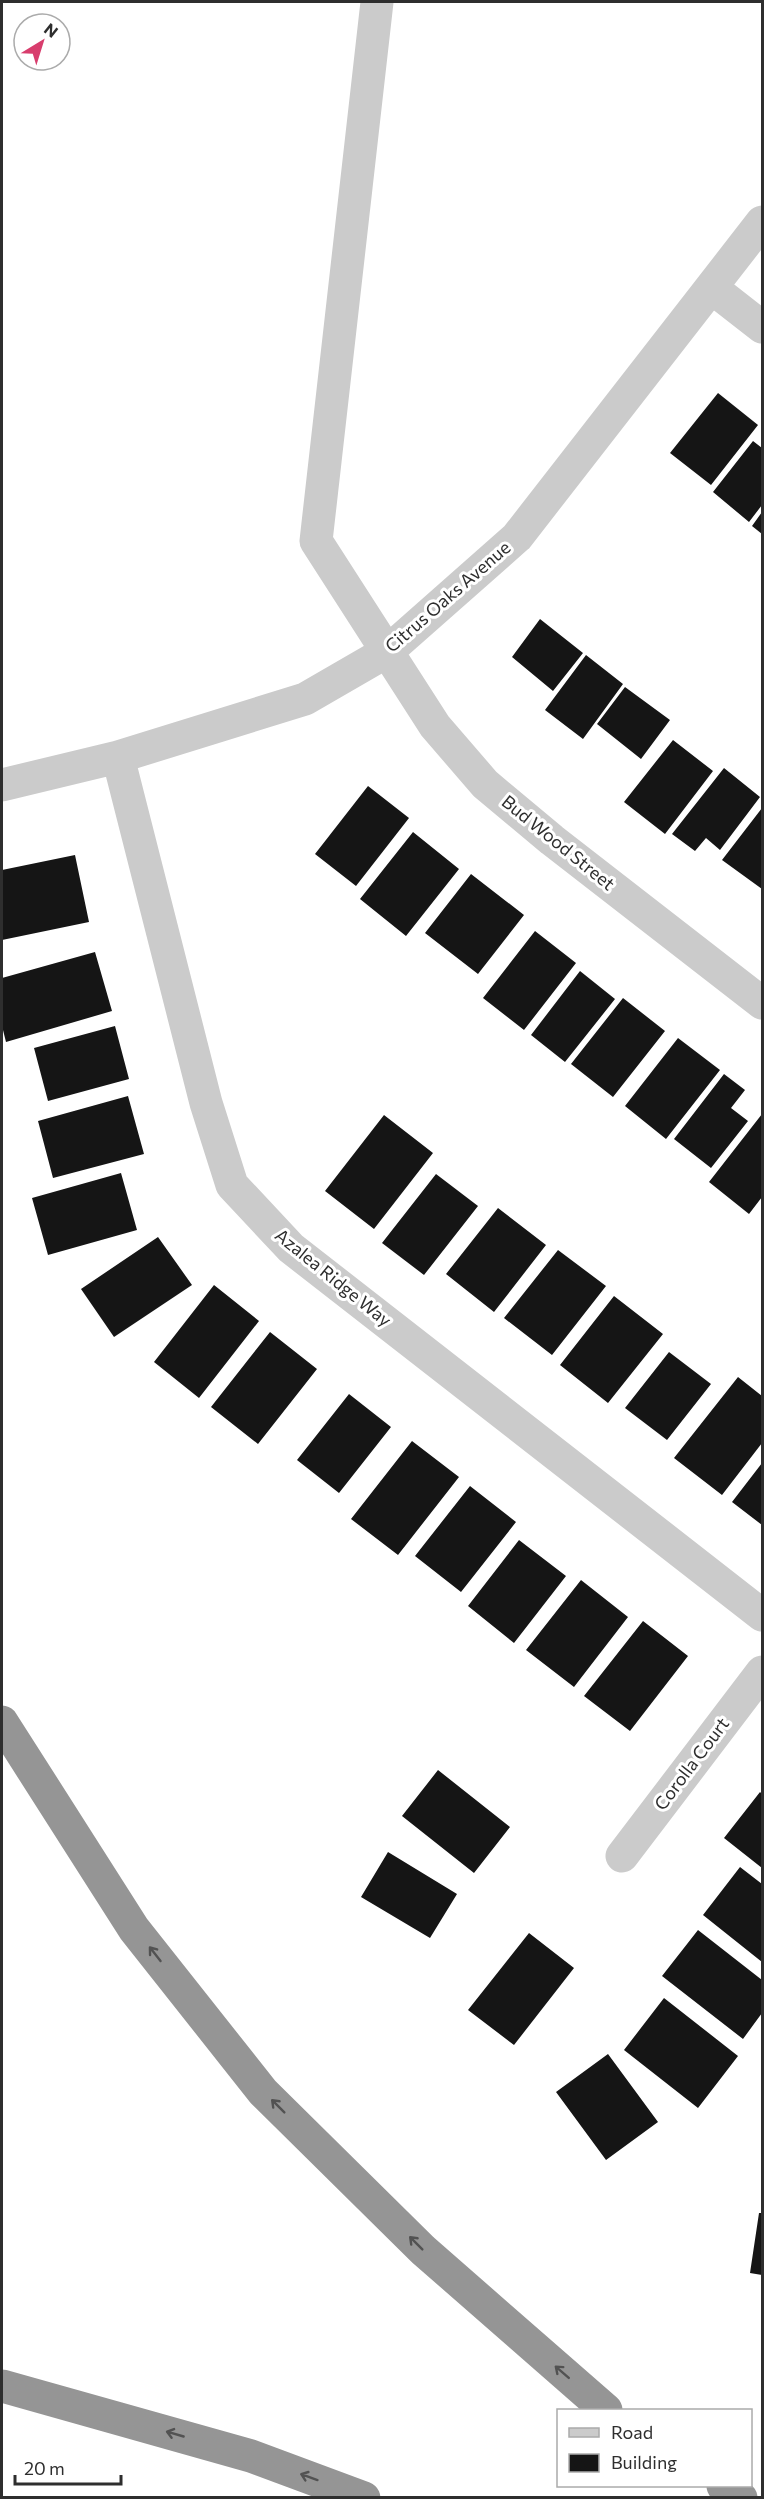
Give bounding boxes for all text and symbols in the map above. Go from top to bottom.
north arrow [12,12,72,72]
text: N [41,19,62,41]
street label: Citrus Oaks Avenue [380,536,514,657]
street label: Bud Wood Street [498,790,620,894]
street label: Azalea Ridge Way [271,1224,396,1331]
street label: Corolla Court [649,1713,733,1814]
one-way arrow [148,1947,161,1963]
one-way arrow [270,2098,285,2113]
one-way arrow [409,2236,423,2251]
one-way arrow [555,2365,570,2379]
legend [557,2409,752,2487]
text: Road [611,2421,653,2443]
one-way arrow [165,2428,184,2440]
scale bar [15,2448,122,2486]
text: Building [611,2451,677,2473]
text: 20 m [24,2457,65,2479]
one-way arrow [300,2471,319,2482]

